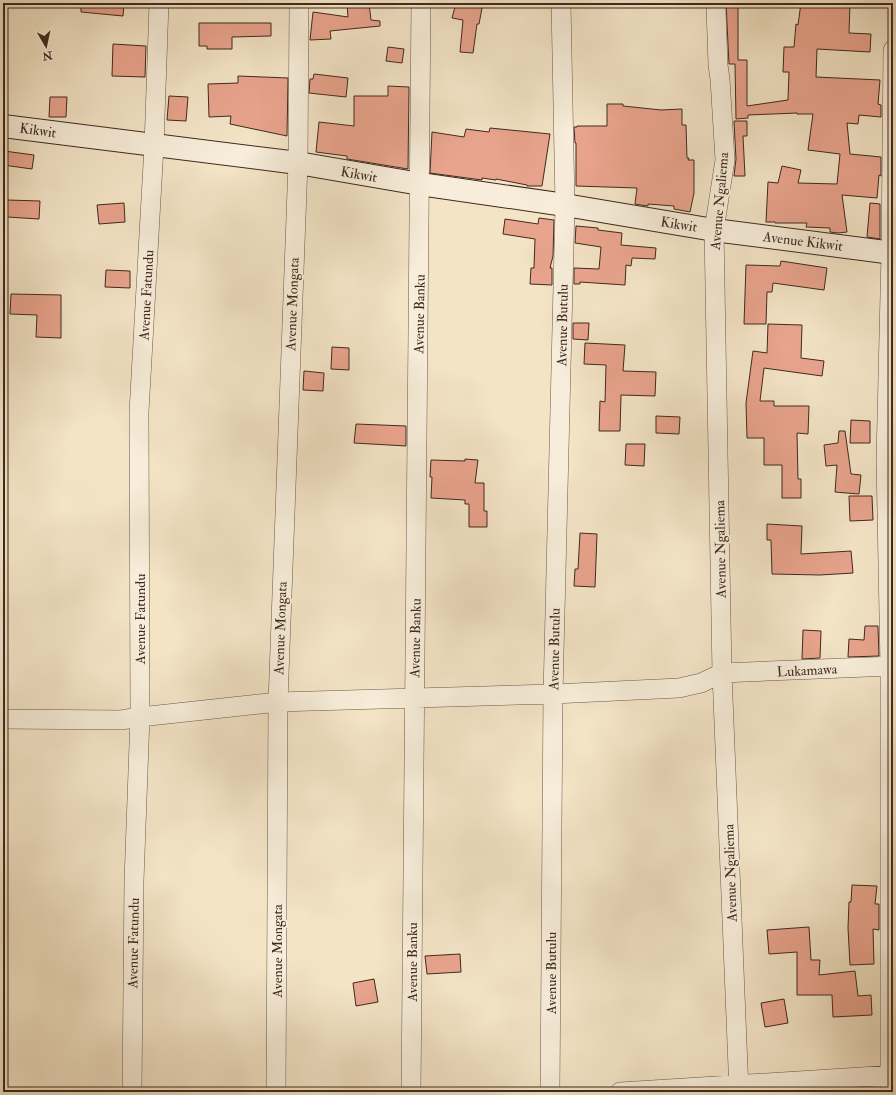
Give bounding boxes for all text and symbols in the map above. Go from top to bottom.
north arrow [26,26,66,66]
text: N [40,48,54,63]
street label: Kikwit [18,120,58,142]
street label: Avenue Ngaliema [707,151,732,252]
street label: Kikwit [339,163,379,186]
street label: Kikwit [659,213,699,236]
street label: Avenue Kikwit [761,228,844,255]
street label: Avenue Fatundu [136,249,157,342]
street label: Avenue Mongata [282,257,303,352]
street label: Avenue Banku [410,274,429,355]
street label: Avenue Butulu [553,284,572,367]
street label: Avenue Ngaliema [711,500,730,599]
street label: Avenue Fatundu [132,574,149,665]
street label: Avenue Mongata [270,581,291,676]
street label: Avenue Banku [406,598,425,679]
street label: Avenue Butulu [545,608,564,691]
street label: Lukamawa [776,660,838,681]
street label: Avenue Ngaliema [720,823,741,923]
street label: Avenue Fatundu [124,898,143,990]
street label: Avenue Mongata [269,904,286,999]
street label: Avenue Banku [404,922,421,1003]
street label: Avenue Butulu [543,932,560,1015]

